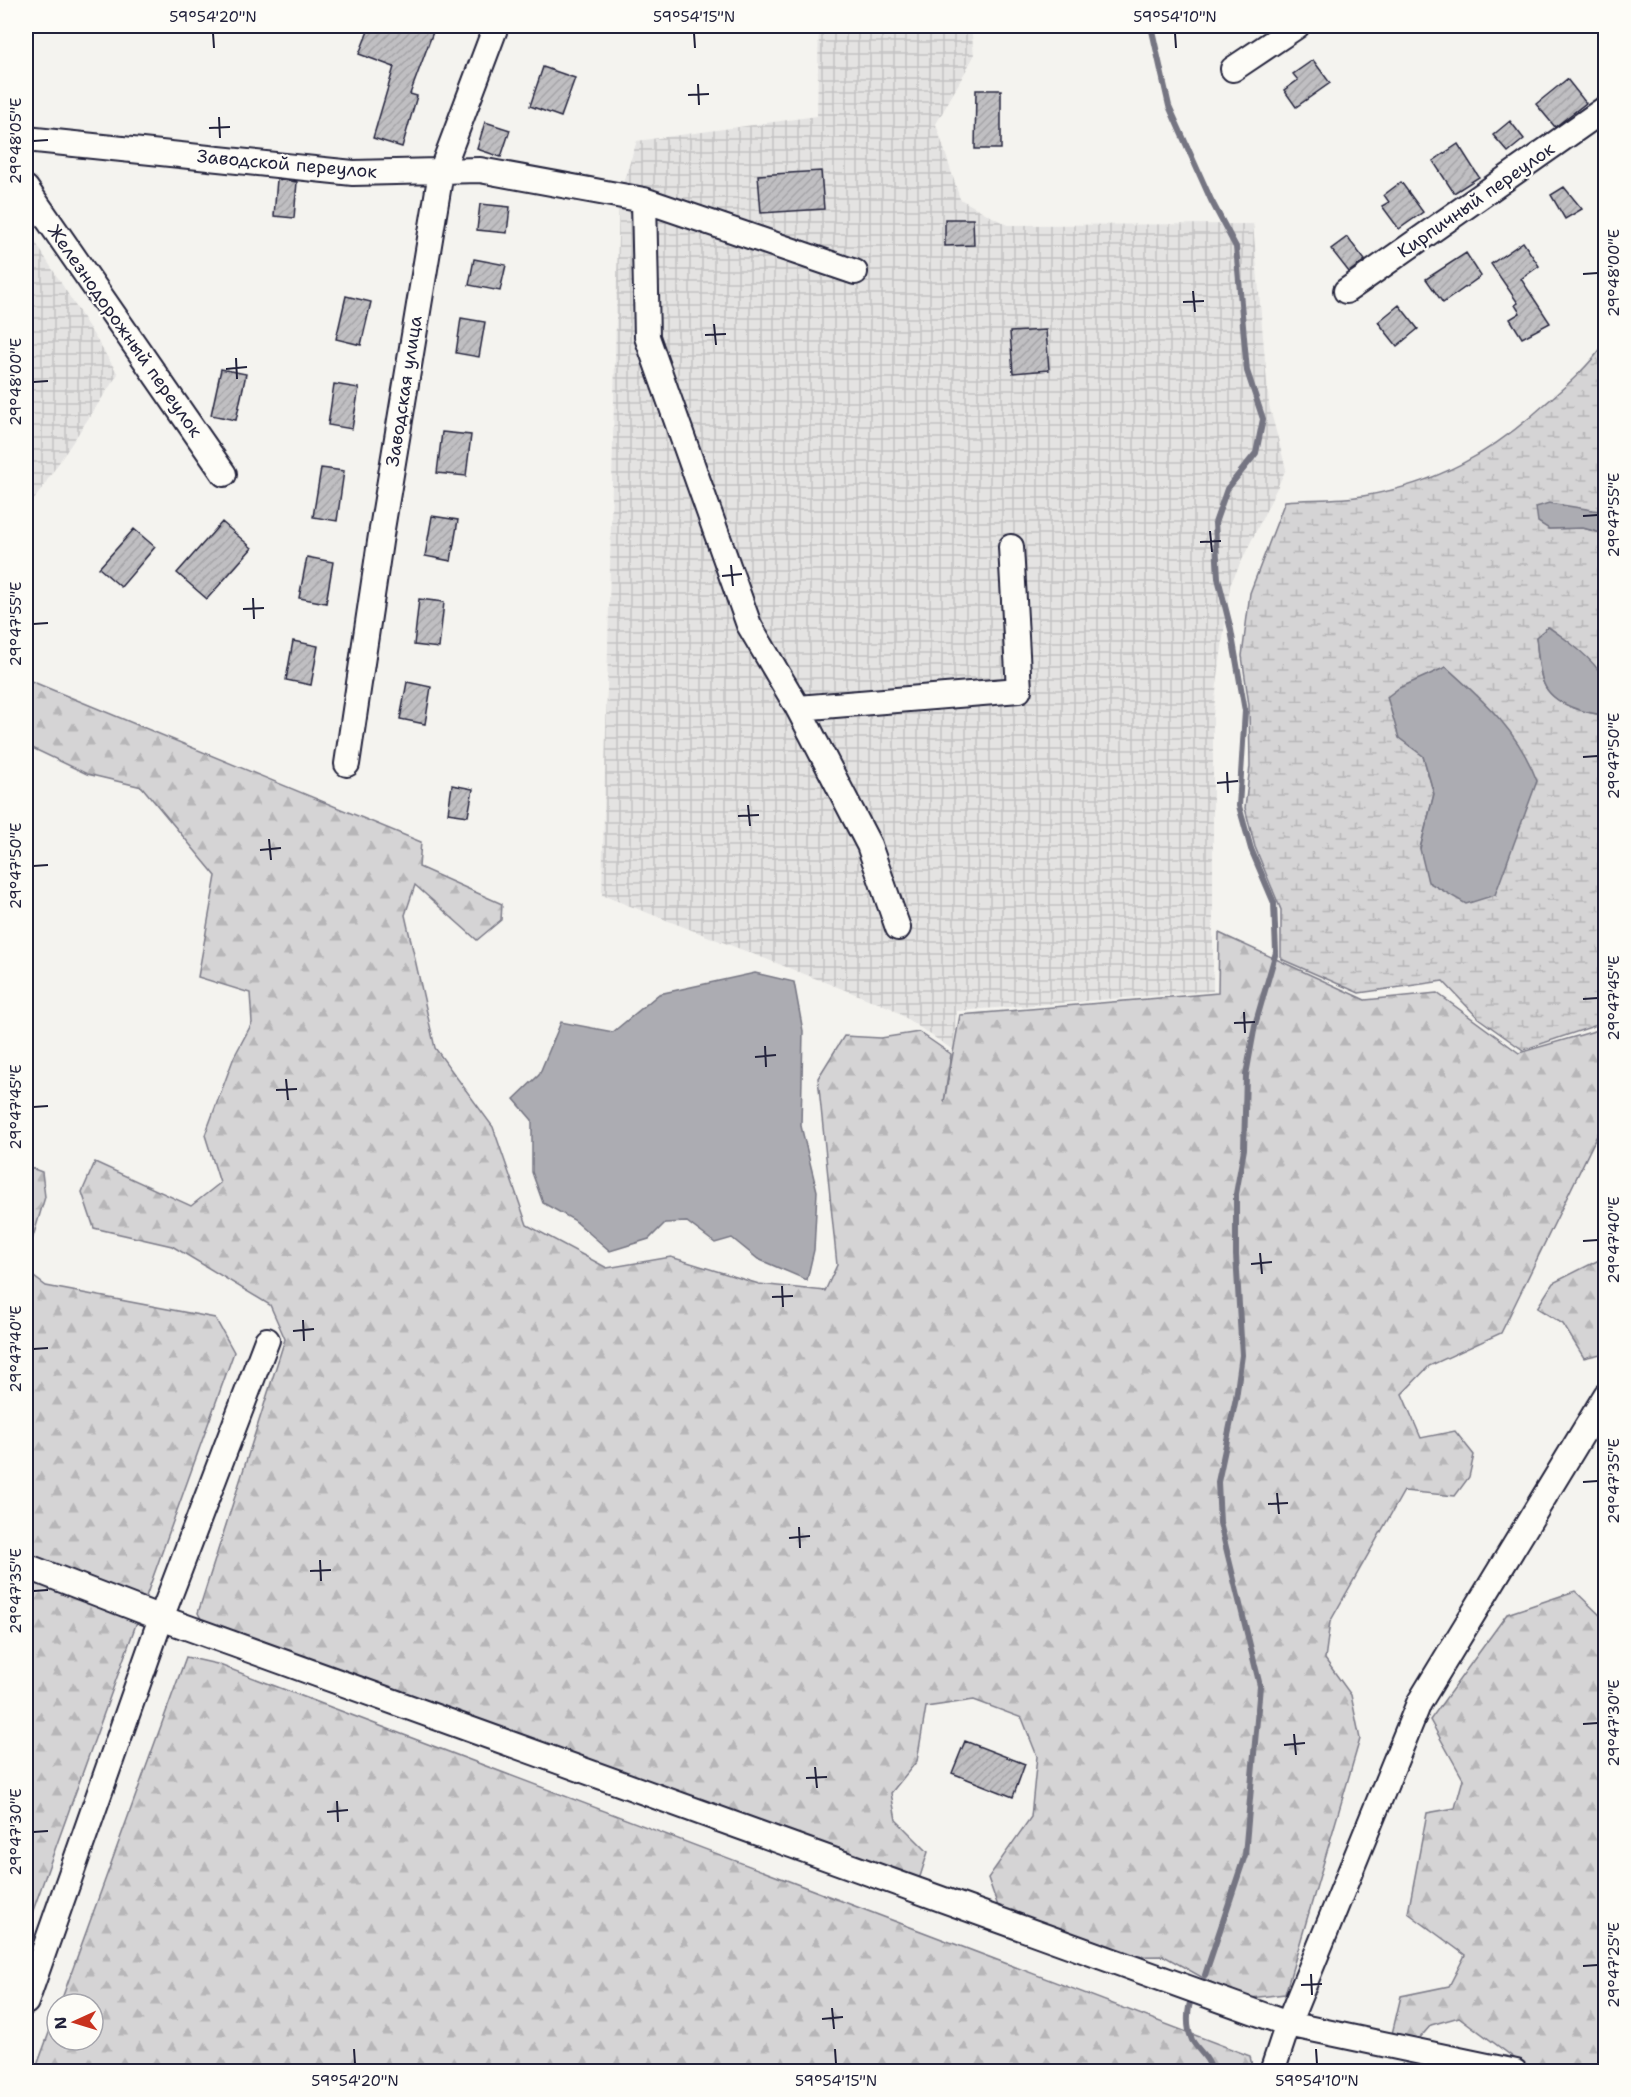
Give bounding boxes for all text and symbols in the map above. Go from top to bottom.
text: 59°54'20"N [169,7,257,27]
text: 59°54'15"N [653,7,735,27]
text: 59°54'10"N [1133,7,1217,27]
text: 29°48'05"E [6,98,26,184]
street label: Кирпичный переулок [1393,136,1560,263]
street label: Заводской переулок [196,144,378,184]
street label: Железнодорожный переулок [42,220,208,442]
text: 29°48'00"E [1604,229,1624,317]
street label: Заводская улица [380,314,428,468]
text: 29°48'00"E [6,338,26,426]
text: 29°47'55"E [1604,473,1624,557]
text: 29°47'55"E [6,582,26,666]
text: 29°47'50"E [1604,713,1624,799]
text: 29°47'50"E [6,823,26,909]
text: 29°47'45"E [1604,955,1624,1041]
text: 29°47'45"E [6,1064,26,1150]
text: 29°47'40"E [1604,1196,1624,1284]
text: 29°47'40"E [6,1305,26,1393]
text: 29°47'35"E [1604,1438,1624,1524]
text: 29°47'35"E [6,1548,26,1634]
text: 29°47'30"E [1604,1679,1624,1767]
text: 29°47'30"E [6,1788,26,1876]
text: 29°47'25"E [1604,1922,1624,2008]
north arrow [45,1992,105,2052]
text: N [50,2016,71,2030]
text: 59°54'20"N [311,2071,399,2091]
text: 59°54'15"N [795,2071,877,2091]
text: 59°54'10"N [1275,2071,1359,2091]

